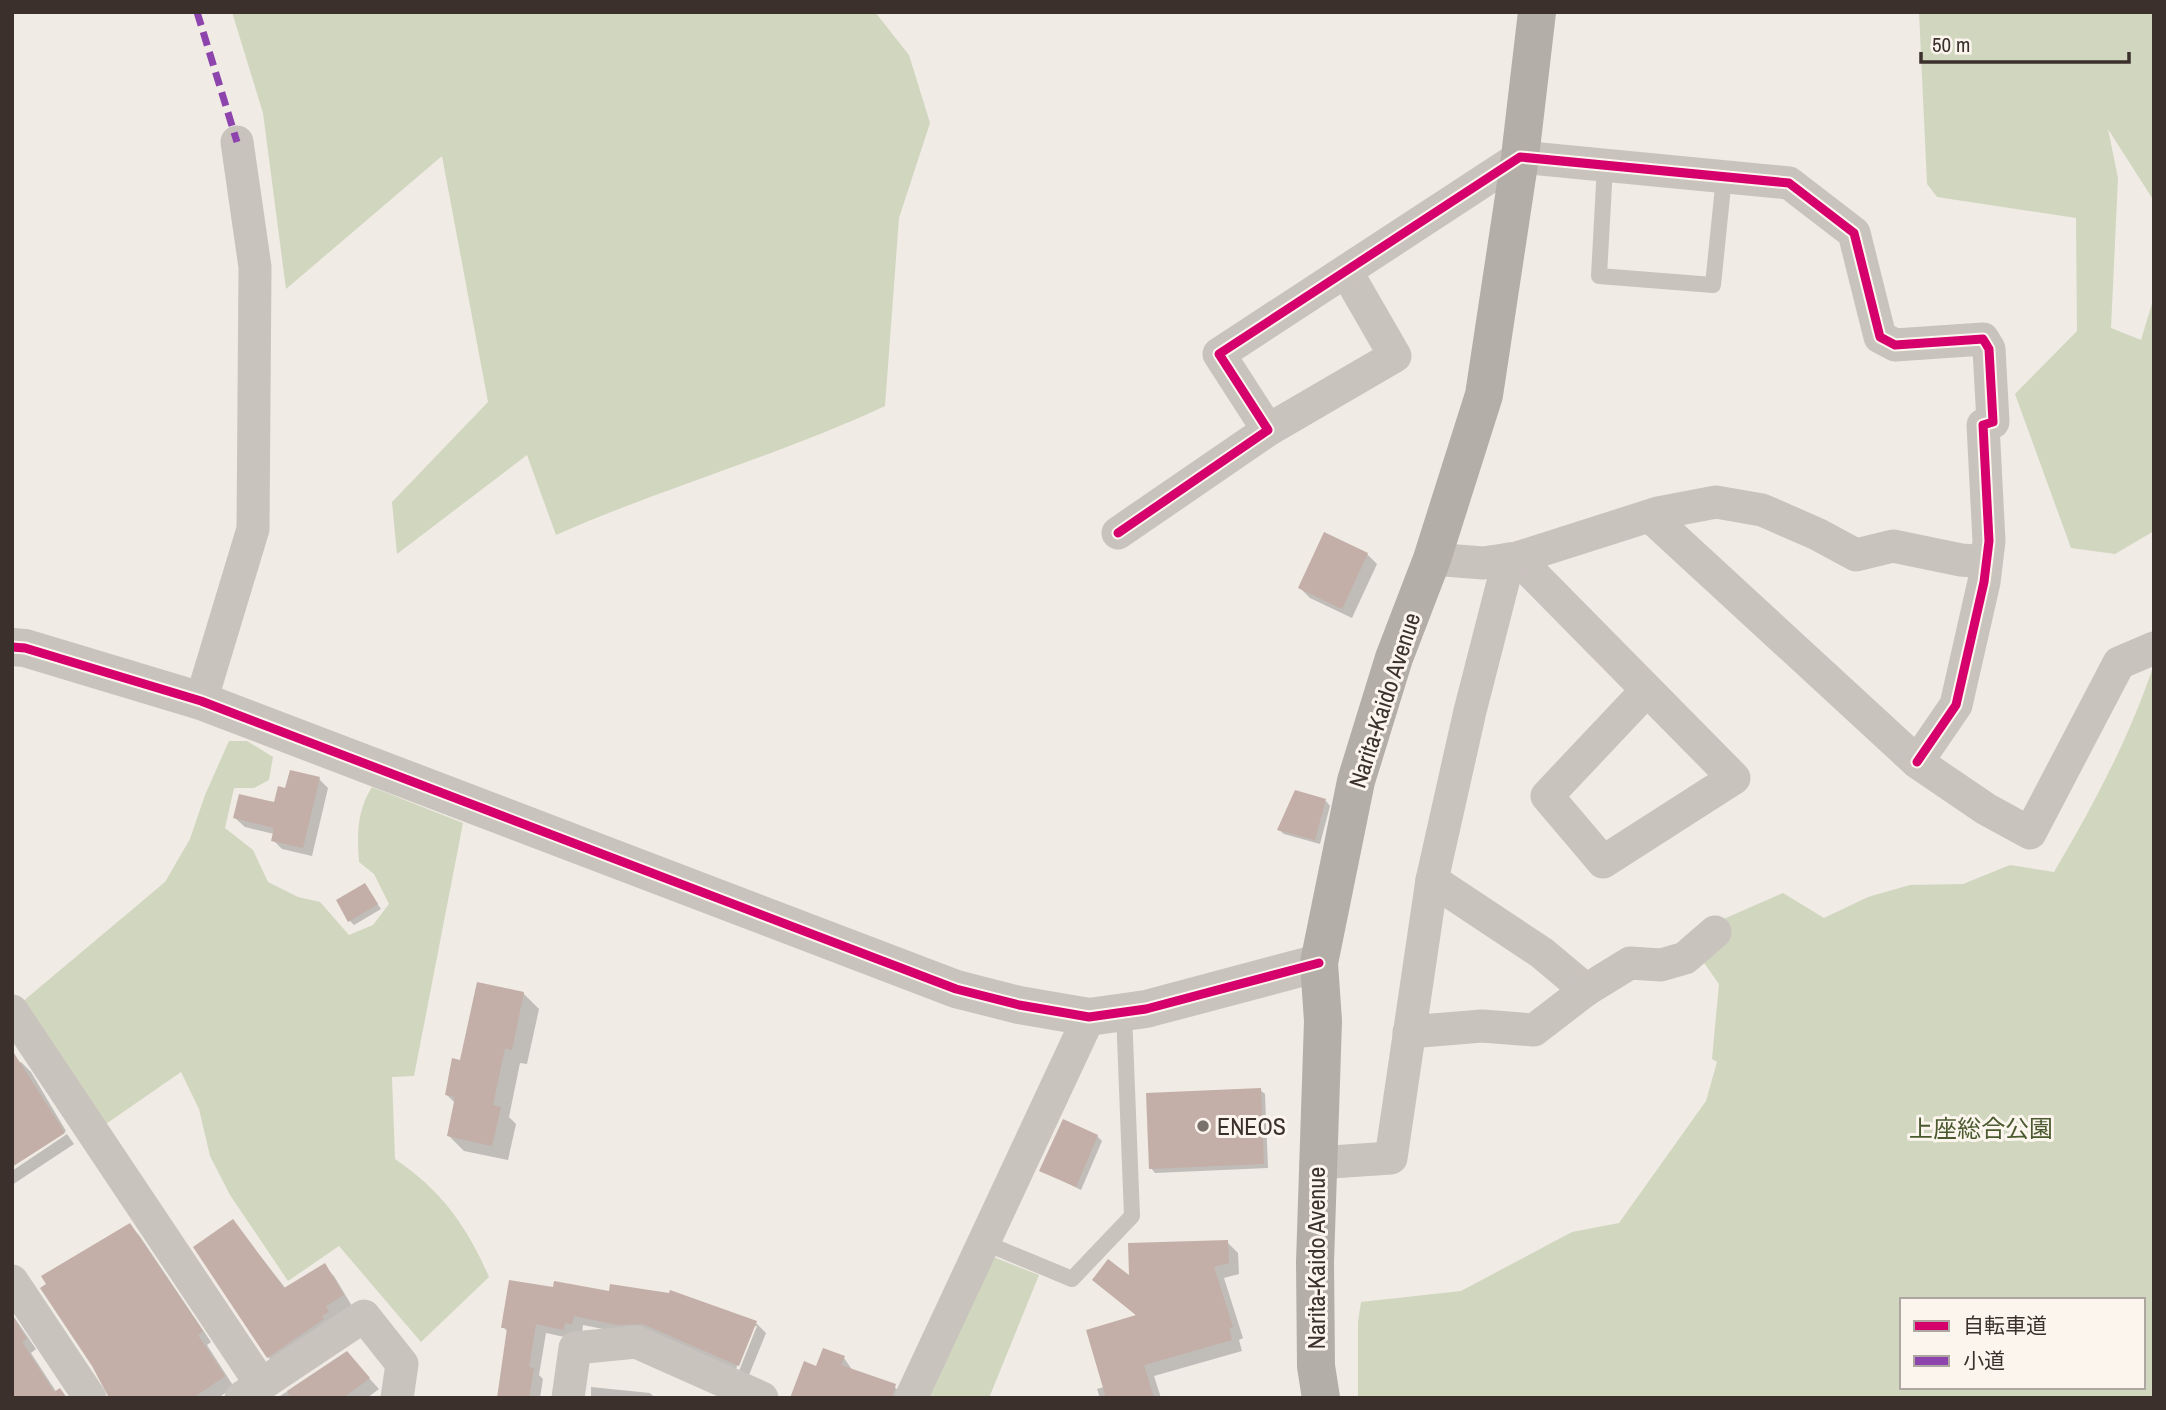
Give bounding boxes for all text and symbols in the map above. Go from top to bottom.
scale bar [1921,21,2129,65]
text: 50 m [1932,30,1970,59]
street label: Narita-Kaido Avenue [1341,608,1427,792]
place label: ENEOS [1217,1110,1286,1142]
park label: 上座総合公園 [1909,1112,2053,1144]
marker: ENEOS [1195,1118,1211,1134]
street label: Narita-Kaido Avenue [1300,1167,1332,1349]
legend [1900,1298,2145,1389]
text: 自転車道 [1963,1311,2047,1340]
text: 小道 [1963,1346,2005,1375]

